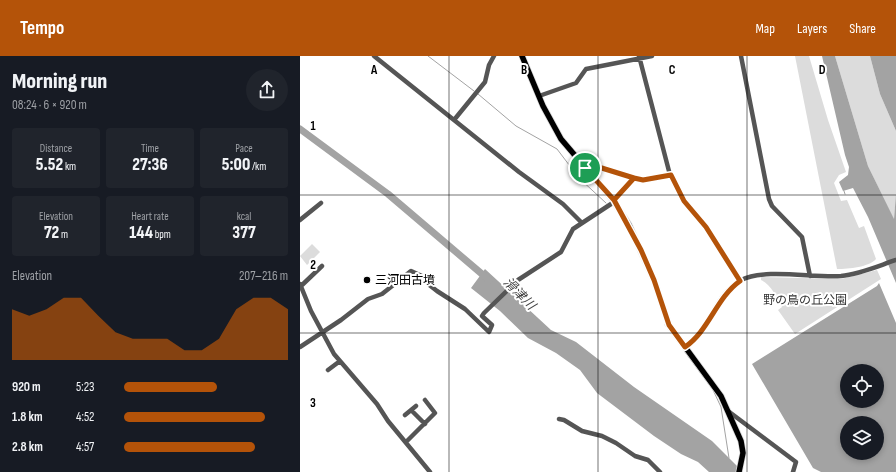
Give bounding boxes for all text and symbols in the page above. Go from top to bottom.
text: Tempo [20,17,64,40]
text: Map [755,20,775,37]
text: Layers [797,20,827,37]
text: Share [849,20,876,37]
text: A [370,62,378,78]
text: B [521,62,527,78]
text: C [669,62,676,78]
text: D [819,62,826,78]
text: Morning run [12,68,107,95]
button: share [246,69,288,111]
text: 08:24 · 6 × 920 m [12,97,87,113]
text: 1 [310,118,316,134]
text: Distance [40,142,72,155]
text: Time [141,142,159,155]
text: Pace [235,142,253,155]
pin [568,151,602,185]
text: 5.52 [36,155,63,175]
text: 27:36 [132,155,168,175]
text: 5:00 [222,155,250,175]
icon: arrive [574,157,596,179]
text: km [63,160,76,173]
text: /km [250,160,266,173]
text: Elevation [39,210,73,223]
text: Heart rate [131,210,169,223]
text: kcal [237,210,251,223]
text: 72 [44,223,59,243]
text: 144 [129,223,153,243]
text: 377 [232,223,256,243]
text: m [59,228,68,241]
text: bpm [153,228,171,241]
text: 2 [310,257,316,273]
text: Elevation [12,268,52,284]
text: 207–216 m [239,268,288,284]
place label: 三河田古墳 [375,273,435,288]
water label: 滑津川 [500,274,540,315]
marker: 三河田古墳 [362,275,372,285]
park label: 野の鳥の丘公園 [763,293,847,308]
map controls [840,364,884,460]
button: locate [840,364,884,408]
text: 920 m [12,379,41,395]
text: 5:23 [76,379,95,395]
text: 3 [310,395,316,411]
text: 1.8 km [12,409,43,425]
text: 4:52 [76,409,94,425]
button: layers [840,416,884,460]
text: 2.8 km [12,439,43,455]
text: 4:57 [76,439,94,455]

